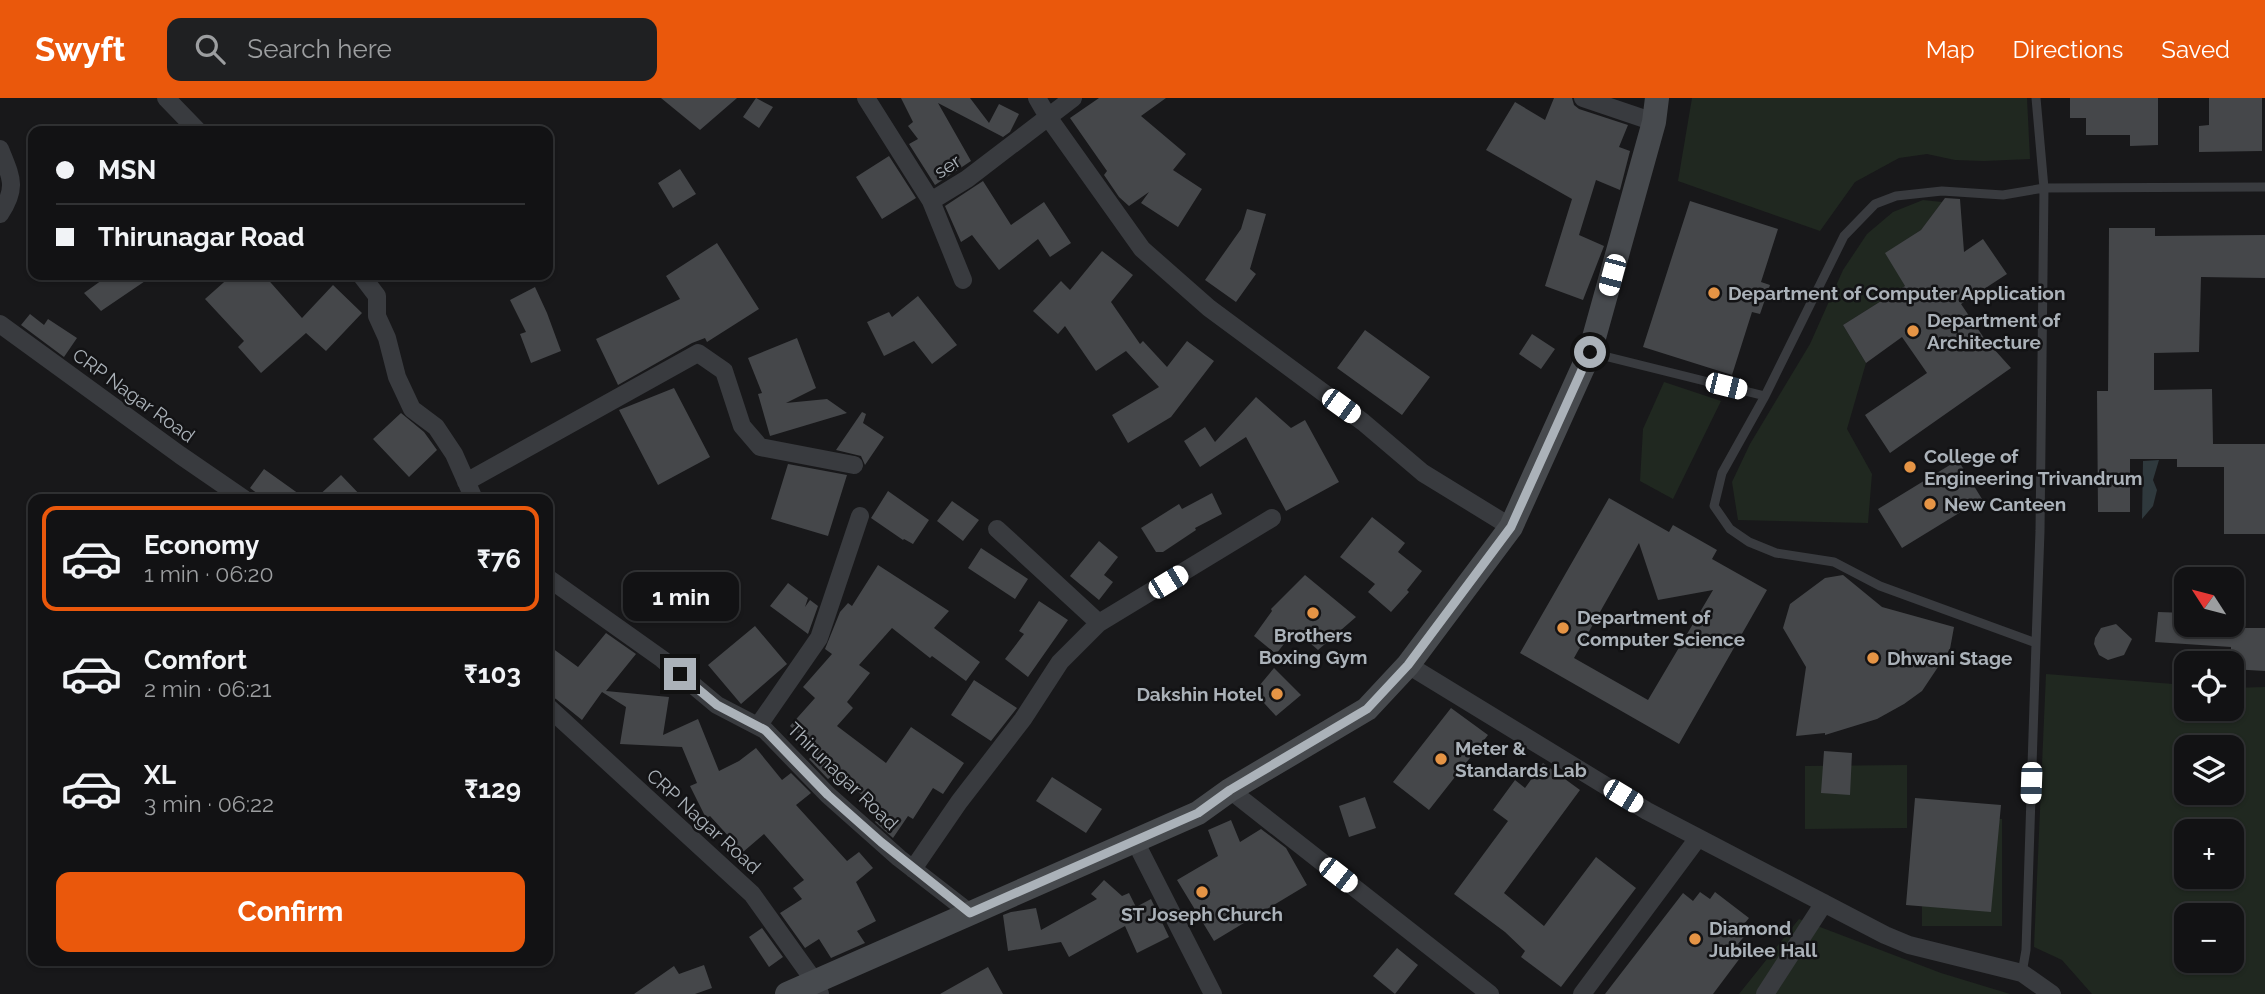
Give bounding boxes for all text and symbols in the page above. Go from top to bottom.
search box [167,18,657,81]
text: Swyft [35,30,125,69]
icon: search [191,30,229,68]
text: Search here [247,34,392,64]
text: Map [1926,35,1975,64]
text: Directions [2013,35,2123,64]
text: Saved [2161,35,2230,64]
street label: ser [930,149,965,183]
text: MSN [98,155,156,185]
text: Thirunagar Road [98,222,305,252]
car [1597,252,1628,298]
place label: Department of Computer Application [1728,282,2065,304]
marker: Department of Computer Application [1706,285,1722,301]
place label: Department of Architecture [1927,309,2061,353]
marker: Department of Architecture [1905,323,1921,339]
route start [1574,336,1606,368]
street label: CRP Nagar Road [69,343,199,447]
car [1704,371,1749,401]
car [1318,385,1365,427]
place label: College of Engineering Trivandrum [1924,445,2142,489]
marker: College of Engineering Trivandrum [1902,459,1918,475]
place label: New Canteen [1944,493,2066,515]
marker: New Canteen [1922,496,1938,512]
icon: car [60,527,123,590]
text: Economy [144,530,259,560]
text: ₹76 [477,544,521,574]
text: 1 min · 06:20 [144,560,274,587]
car [1145,562,1192,602]
north arrow [2174,567,2244,637]
map controls [2174,567,2244,973]
callout: 1 min [622,573,738,622]
text: 1 min [652,583,710,610]
marker: Brothers Boxing Gym [1305,605,1321,621]
place label: Department of Computer Science [1577,606,1745,650]
marker: Department of Computer Science [1555,620,1571,636]
place label: Brothers Boxing Gym [1259,624,1367,668]
icon: car [60,642,123,705]
text: Comfort [144,645,247,675]
place label: Dhwani Stage [1887,647,2012,669]
marker: Dhwani Stage [1865,650,1881,666]
button: locate [2174,651,2244,721]
route end [664,658,696,690]
text: ₹103 [464,659,521,689]
text: 2 min · 06:21 [144,675,272,702]
place label: Dakshin Hotel [1136,683,1264,705]
marker: Dakshin Hotel [1269,686,1285,702]
street label: Thirunagar Road [783,718,903,834]
button: layers [2174,735,2244,805]
place label: Meter & Standards Lab [1455,737,1587,781]
marker: Meter & Standards Lab [1433,751,1449,767]
icon: car [60,757,123,820]
text: XL [144,760,176,790]
car [2020,762,2043,804]
street label: CRP Nagar Road [643,764,765,878]
text: ₹129 [464,774,521,804]
car [1600,776,1647,816]
text: 3 min · 06:22 [144,790,274,817]
button: + [2174,819,2244,889]
car [1315,854,1362,896]
button: Confirm [56,872,525,952]
marker: ST Joseph Church [1194,884,1210,900]
place label: ST Joseph Church [1121,903,1283,925]
button: − [2174,903,2244,973]
place label: Diamond Jubilee Hall [1709,917,1818,961]
marker: Diamond Jubilee Hall [1687,931,1703,947]

